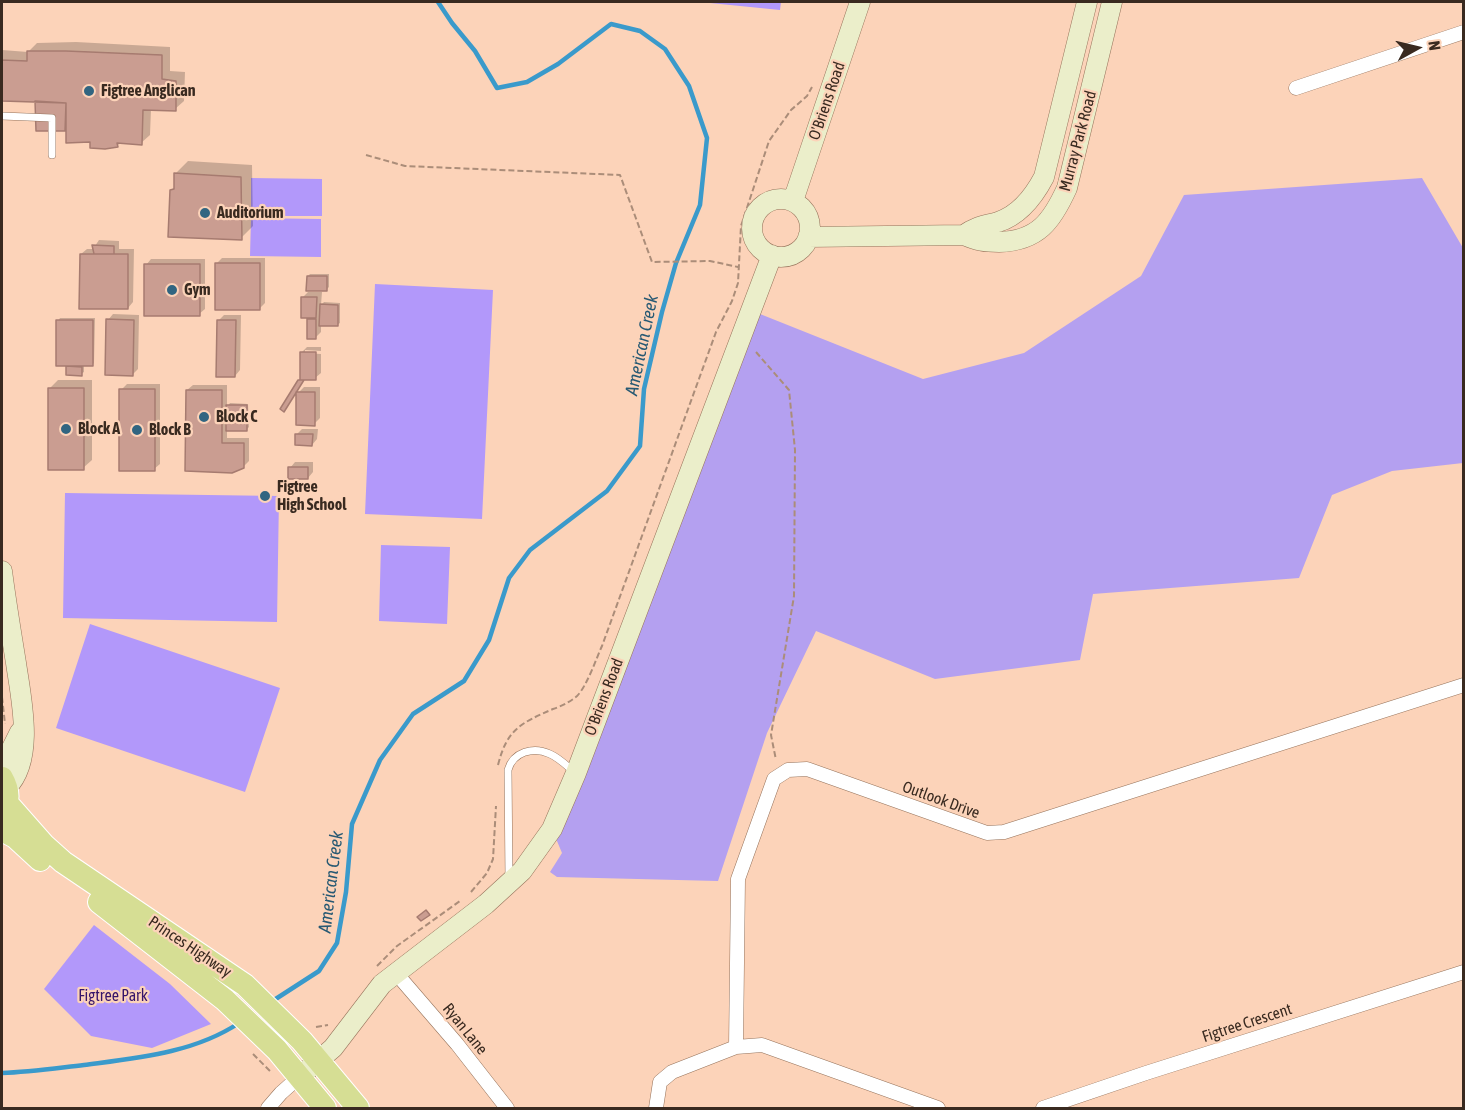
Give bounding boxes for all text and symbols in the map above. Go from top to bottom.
north arrow [1387,18,1447,78]
text: N [1425,40,1444,51]
street label: O'Briens Road [805,59,849,143]
place label: Figtree Anglican [101,81,195,101]
marker: Figtree Anglican [82,84,96,98]
street label: Murray Park Road [1055,89,1101,193]
place label: Auditorium [217,203,283,223]
marker: Auditorium [198,206,212,220]
place label: Gym [184,280,211,300]
marker: Gym [165,283,179,297]
water label: American Creek [621,293,663,397]
place label: Block C [216,407,258,427]
marker: Block C [197,410,211,424]
place label: Block A [78,419,120,439]
place label: Block B [149,420,191,440]
marker: Block A [59,422,73,436]
marker: Block B [130,423,144,437]
place label: Figtree High School [277,477,346,515]
marker: Figtree High School [258,489,272,503]
street label: O'Briens Road [580,656,628,738]
street label: Outlook Drive [900,777,982,823]
water label: American Creek [314,830,348,934]
street label: Princes Highway [145,912,235,982]
park label: Figtree Park [78,986,148,1006]
street label: Ryan Lane [439,999,491,1059]
street label: Figtree Crescent [1200,999,1294,1047]

